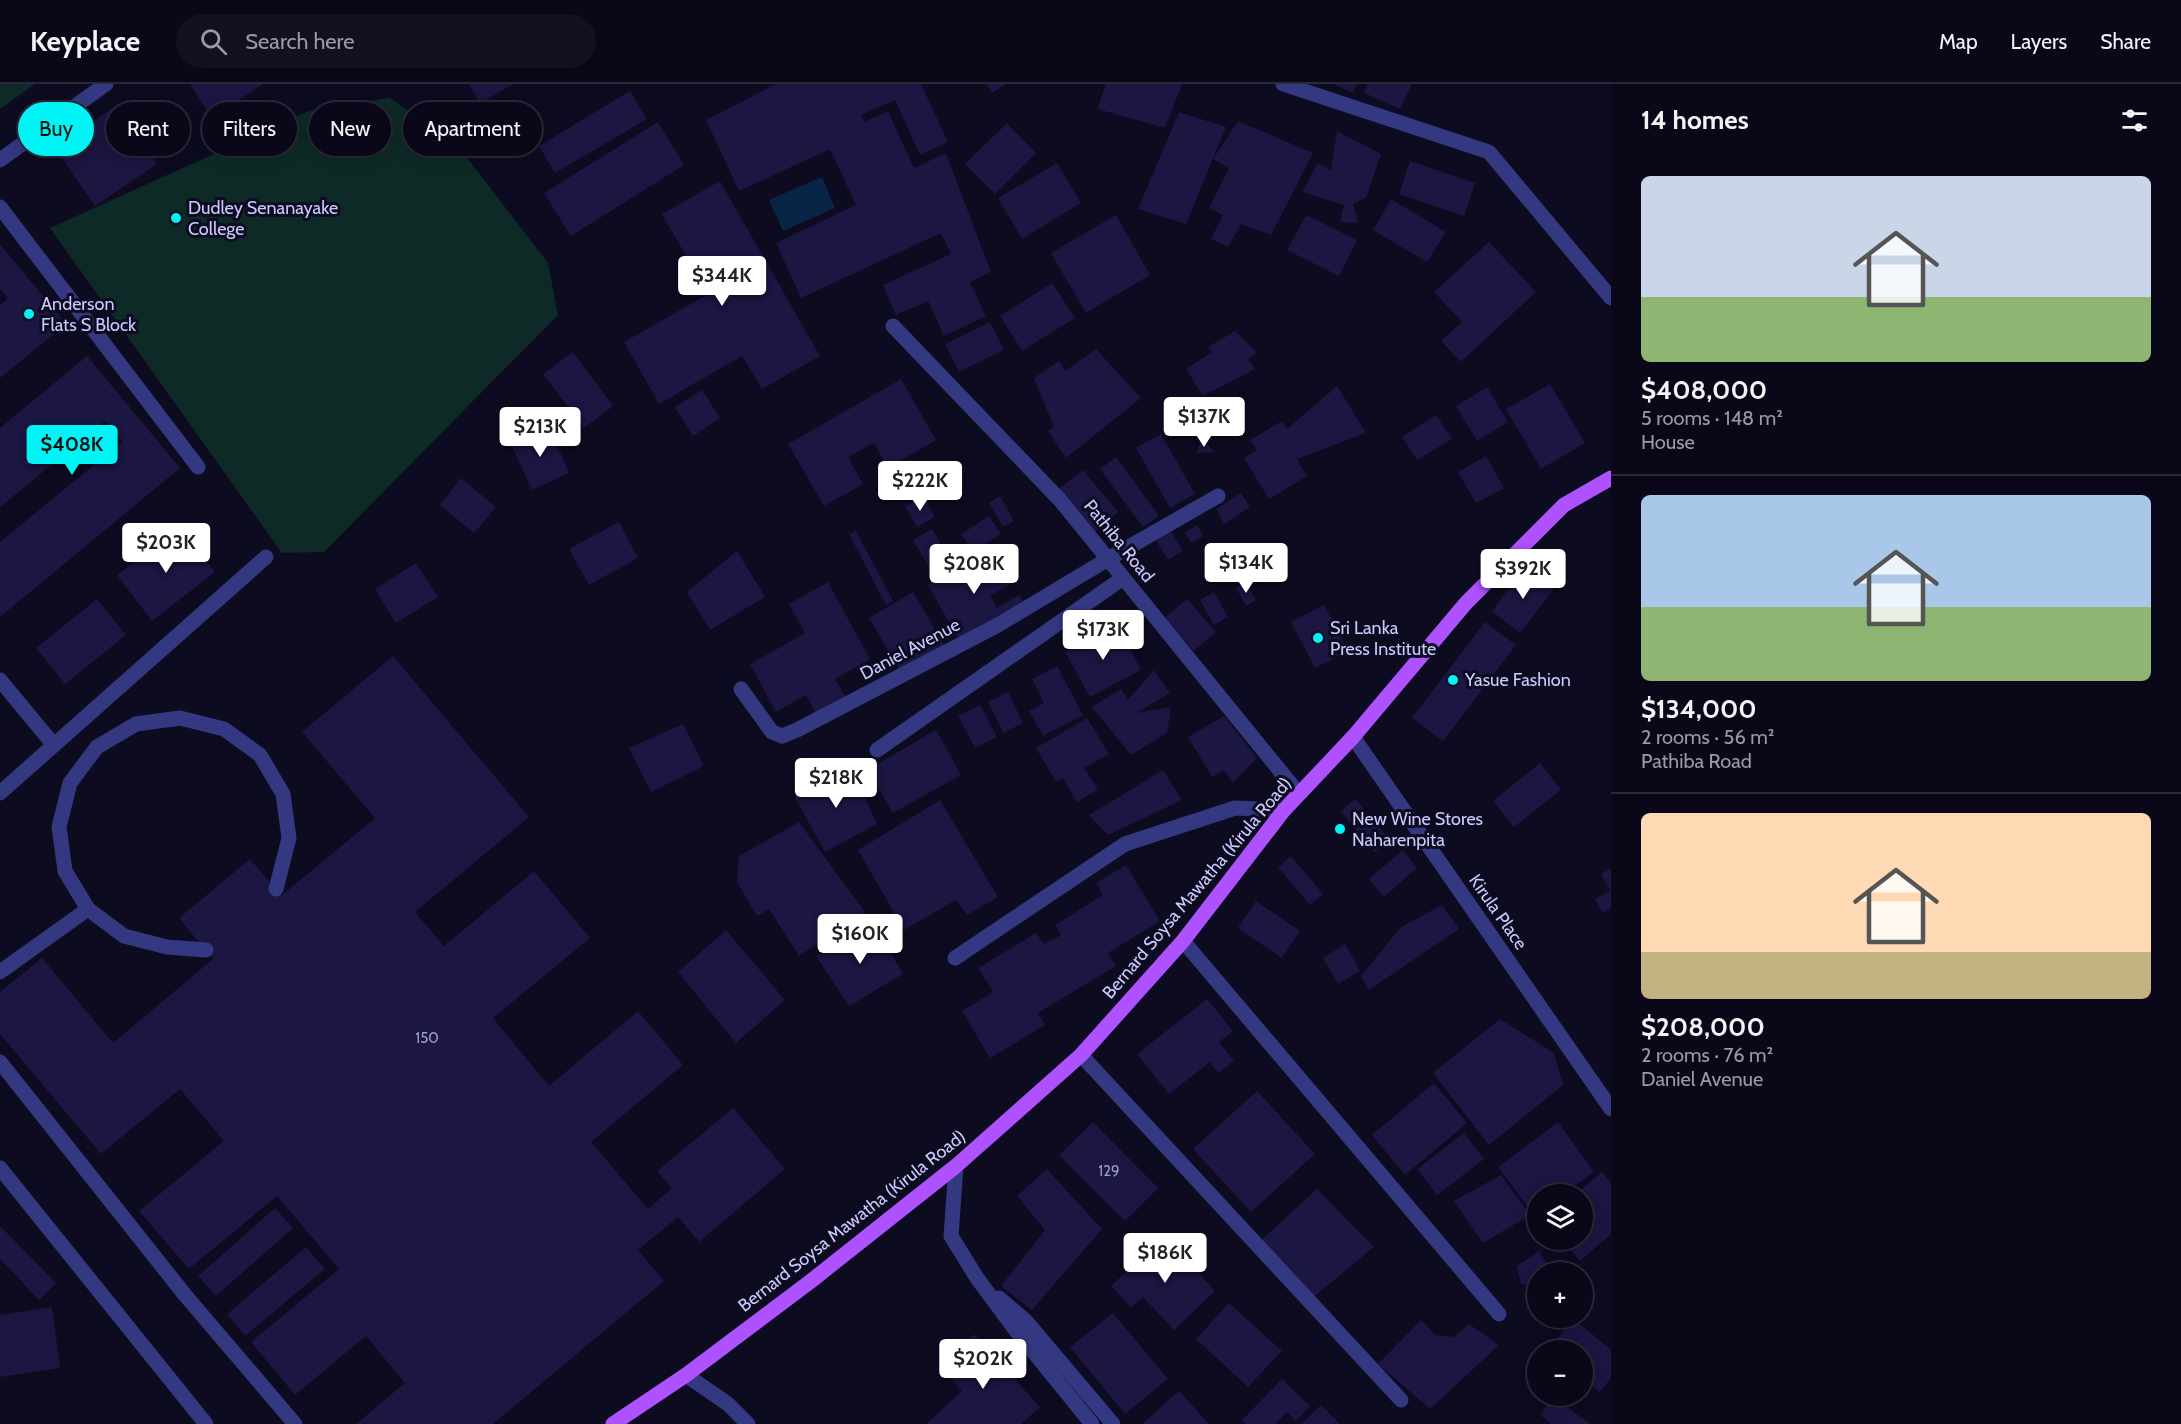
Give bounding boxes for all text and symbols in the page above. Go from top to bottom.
search box [176,14,596,68]
text: Keyplace [30,24,140,58]
icon: search [197,25,230,58]
text: Search here [245,28,355,55]
text: Map [1939,29,1978,54]
text: Layers [2011,29,2067,54]
text: Share [2100,29,2151,54]
chip: Buy [18,102,94,156]
chip: Rent [106,102,190,156]
chip: Filters [202,102,297,156]
chip: New [309,102,391,156]
chip: Apartment [403,102,542,156]
text: 14 homes [1641,104,1749,136]
icon: filters [2118,104,2151,137]
place label: Dudley Senanayake College [188,197,338,240]
marker: Dudley Senanayake College [169,211,183,225]
icon: home [1842,215,1950,323]
pin: $344K [680,256,764,307]
text: $344K [692,263,752,287]
place label: Anderson Flats S Block [41,293,137,336]
marker: Anderson Flats S Block [22,307,36,321]
text: $408,000 [1641,374,1767,406]
pin: $137K [1162,397,1246,448]
text: $137K [1178,404,1230,428]
text: 5 rooms · 148 m² [1641,406,1783,430]
pin: $213K [498,407,582,458]
text: $213K [514,414,566,438]
pin: $408K [30,425,114,476]
text: House [1641,430,1695,454]
text: $408K [41,432,103,456]
pin: $222K [878,461,962,512]
text: $222K [892,468,948,492]
street label: Pathiba Road [1079,495,1159,587]
pin: $203K [124,523,208,574]
text: $203K [136,530,196,554]
icon: home [1842,534,1950,642]
pin: $134K [1204,543,1288,594]
pin: $208K [932,544,1016,595]
pin: $392K [1481,549,1565,600]
text: $134K [1219,550,1273,574]
text: $208K [944,551,1004,575]
text: $392K [1495,556,1551,580]
pin: $173K [1061,610,1145,661]
street label: Daniel Avenue [856,613,964,685]
text: $173K [1077,617,1129,641]
place label: Sri Lanka Press Institute [1330,617,1436,660]
marker: Sri Lanka Press Institute [1311,631,1325,645]
place label: Yasue Fashion [1464,669,1571,691]
marker: Yasue Fashion [1446,673,1460,687]
text: $134,000 [1641,693,1757,725]
text: 2 rooms · 56 m² [1641,725,1774,749]
text: Pathiba Road [1641,749,1752,773]
pin: $218K [794,758,878,809]
text: $218K [809,765,863,789]
street label: Bernard Soysa Mawatha (Kirula Road) [1098,773,1296,1003]
place label: New Wine Stores Naharenpita [1352,808,1483,851]
marker: New Wine Stores Naharenpita [1333,822,1347,836]
icon: home [1842,852,1950,960]
street label: Kirula Place [1464,870,1532,954]
pin: $160K [818,914,902,965]
text: $160K [832,921,888,945]
text: $208,000 [1641,1011,1765,1043]
house number: 150 [415,1029,439,1047]
text: 2 rooms · 76 m² [1641,1043,1773,1067]
text: Daniel Avenue [1641,1067,1763,1091]
street label: Bernard Soysa Mawatha (Kirula Road) [734,1125,970,1317]
house number: 129 [1098,1162,1120,1180]
map controls [1527,1184,1593,1406]
button: layers [1527,1184,1593,1250]
pin: $186K [1123,1233,1207,1284]
text: $186K [1138,1240,1192,1264]
button: + [1527,1262,1593,1328]
pin: $202K [941,1339,1025,1390]
button: − [1527,1340,1593,1406]
text: $202K [953,1346,1013,1370]

